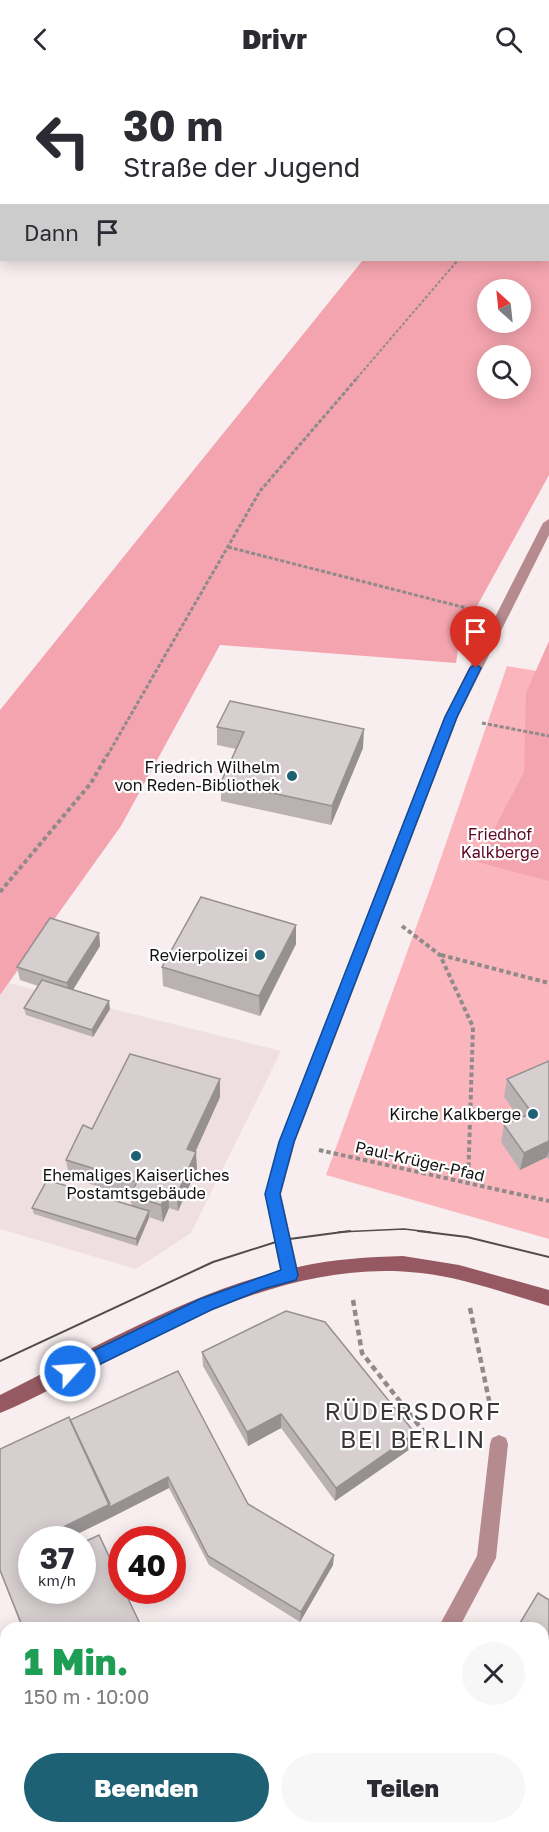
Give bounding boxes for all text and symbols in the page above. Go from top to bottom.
icon: back [24,23,57,56]
text: Drivr [242,23,307,55]
icon: search [492,23,525,56]
text: 30 m [123,100,223,150]
icon: left [24,102,102,180]
text: Straße der Jugend [123,151,360,183]
icon: arrive [91,216,124,249]
text: Dann [24,219,79,246]
north arrow [477,279,531,333]
map controls [477,279,531,399]
button: search [477,345,531,399]
pin [450,606,501,668]
icon: arrive [459,615,492,648]
place label: Friedrich Wilhelm von Reden-Bibliothek [114,757,280,795]
marker: Friedrich Wilhelm von Reden-Bibliothek [285,769,299,783]
park label: Friedhof Kalkberge [461,824,539,862]
place label: Revierpolizei [149,945,248,965]
marker: Revierpolizei [253,948,267,962]
place label: Kirche Kalkberge [389,1104,521,1124]
marker: Kirche Kalkberge [526,1107,540,1121]
street label: Paul-Krüger-Pfad [353,1136,487,1186]
marker: Ehemaliges Kaiserliches Postamtsgebäude [129,1149,143,1163]
place label: Ehemaliges Kaiserliches Postamtsgebäude [42,1165,230,1203]
position arrow [38,1339,102,1403]
district label: RÜDERSDORF BEI BERLIN [325,1396,501,1453]
speed limit sign: 40 [108,1526,186,1604]
text: 37 [40,1540,74,1576]
text: km/h [38,1571,76,1589]
text: 1 Min. [24,1640,128,1683]
button: close [462,1642,525,1705]
text: 150 m · 10:00 [24,1684,149,1708]
button: Beenden [24,1753,269,1822]
button: Teilen [281,1753,525,1822]

